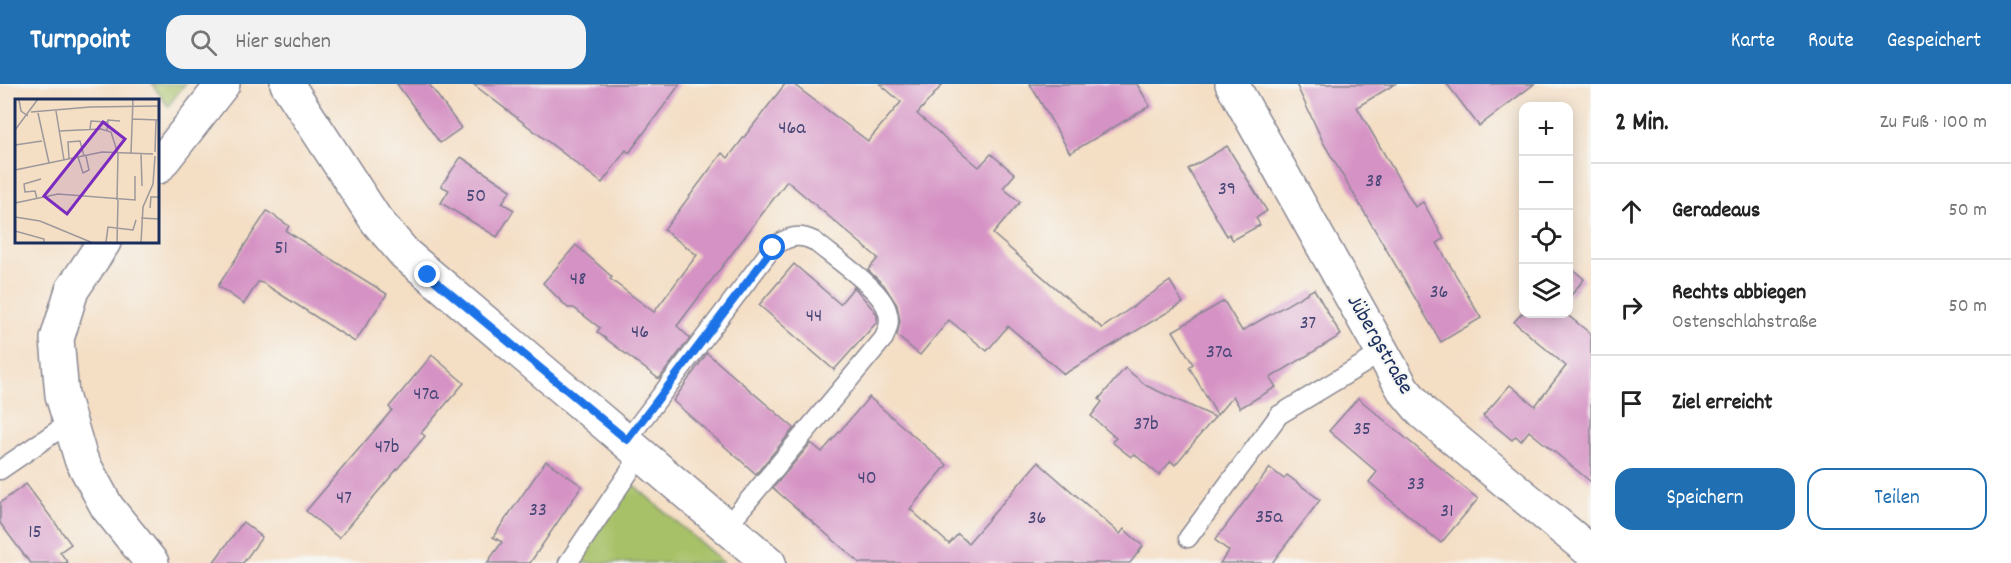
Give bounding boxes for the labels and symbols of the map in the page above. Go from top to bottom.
inset map [15,99,159,243]
house number: 46a [778,115,806,143]
house number: 38 [1366,168,1382,196]
house number: 39 [1218,176,1236,204]
house number: 50 [466,183,486,211]
route start [759,234,785,260]
house number: 51 [274,235,288,263]
route end [414,261,440,287]
house number: 48 [570,266,586,294]
house number: 36 [1430,279,1448,307]
street label: Jübergstraße [1338,289,1420,401]
house number: 44 [806,303,822,331]
house number: 37 [1300,310,1316,338]
house number: 46 [631,319,649,347]
house number: 37a [1206,339,1233,367]
house number: 47a [413,381,439,409]
house number: 37b [1133,411,1159,439]
house number: 35 [1353,416,1371,444]
house number: 47b [375,434,399,462]
house number: 40 [857,465,877,493]
house number: 33 [1407,471,1425,499]
house number: 47 [336,485,352,513]
house number: 33 [529,497,547,525]
house number: 31 [1440,498,1454,526]
house number: 35a [1255,504,1283,532]
house number: 36 [1028,505,1046,533]
house number: 15 [28,519,42,547]

